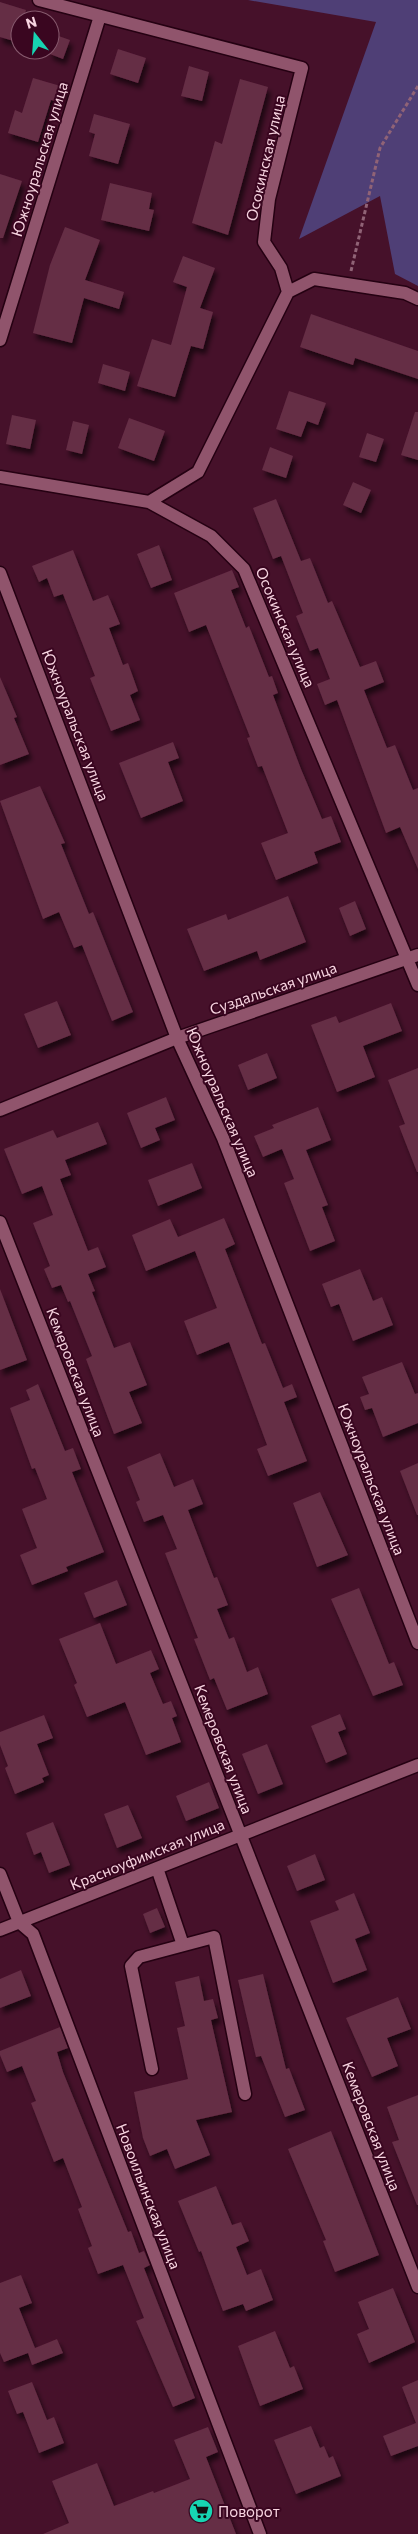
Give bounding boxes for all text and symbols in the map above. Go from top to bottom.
north arrow [10,10,60,60]
text: N [24,12,39,32]
street label: Южноуральская улица [7,79,71,239]
street label: Осокинская улица [242,93,288,223]
street label: Осокинская улица [253,564,319,690]
street label: Южноуральская улица [39,647,113,803]
street label: Суздальская улица [207,958,339,1018]
street label: Южноуральская улица [183,1024,263,1180]
street label: Кемеровская улица [43,1305,109,1439]
street label: Южноуральская улица [335,1401,409,1557]
street label: Кемеровская улица [191,1682,257,1816]
street label: Красноуфимская улица [67,1815,227,1893]
street label: Кемеровская улица [339,2059,405,2193]
street label: Новоильинская улица [113,2121,185,2271]
supermarket icon: Поворот [188,2498,214,2524]
place label: Поворот [218,2502,280,2520]

